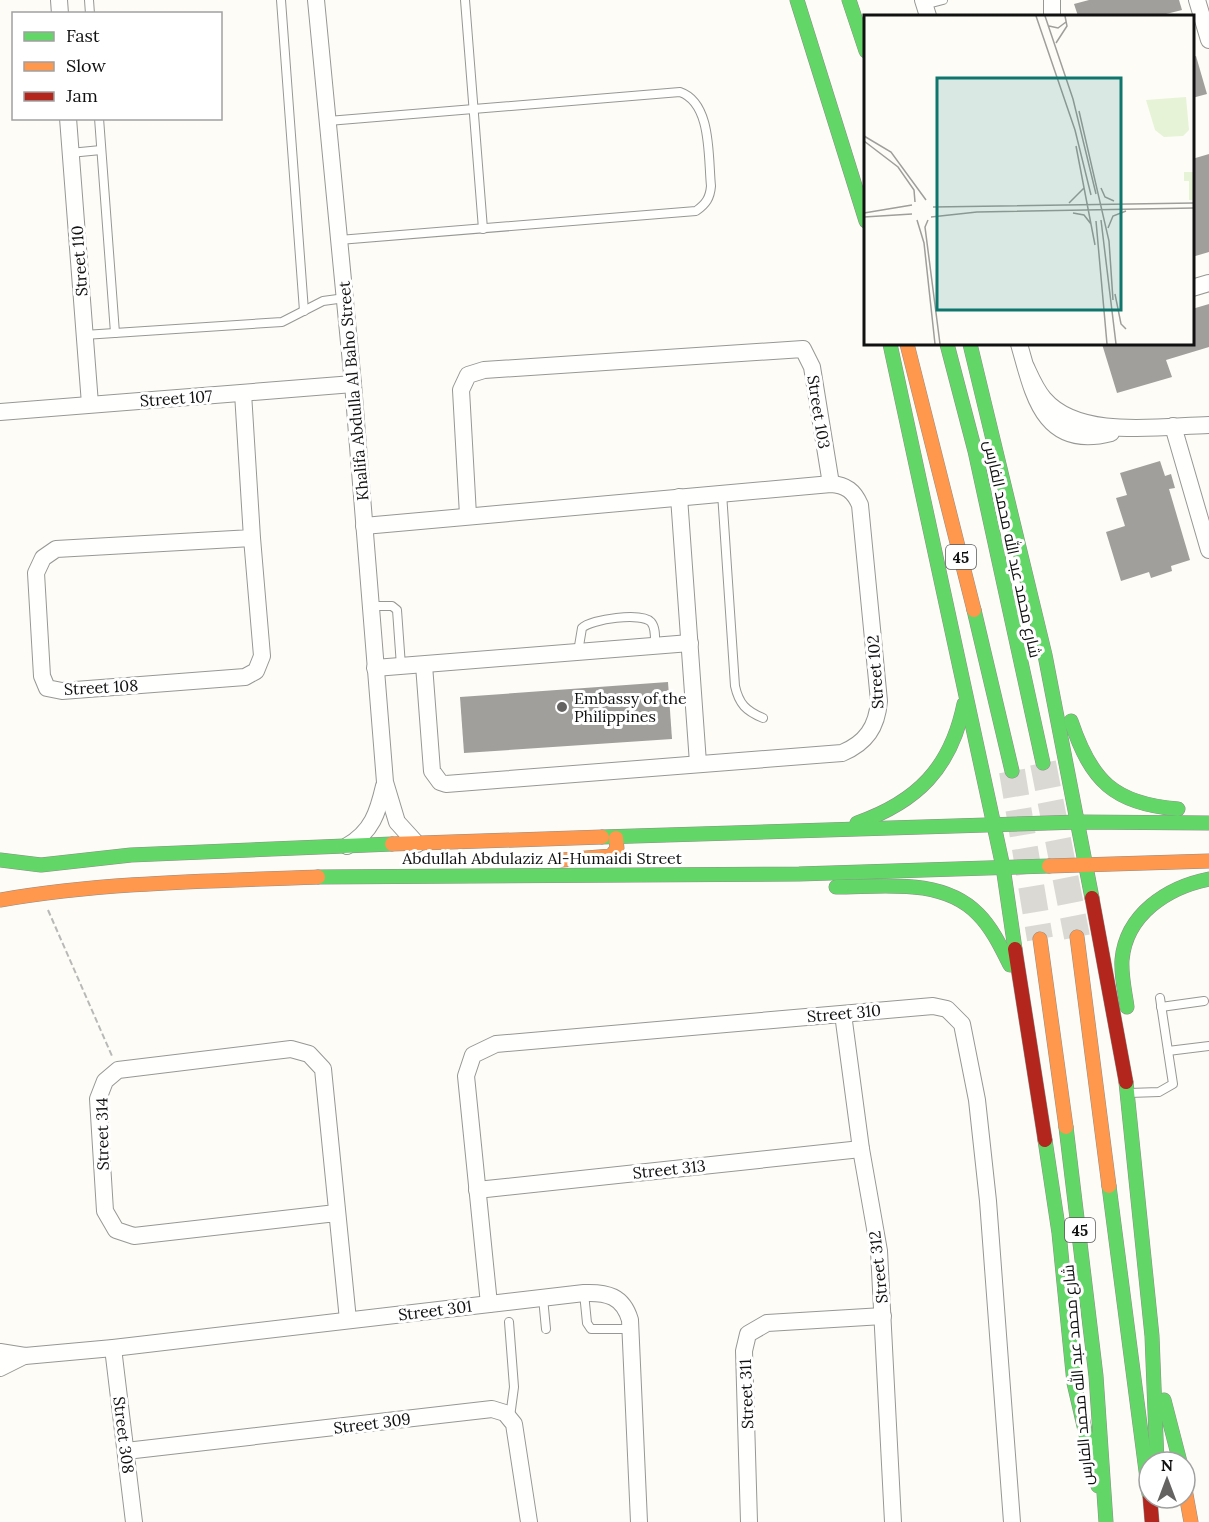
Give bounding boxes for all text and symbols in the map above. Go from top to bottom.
legend [12,12,222,120]
inset map [864,15,1194,345]
text: Fast [66,24,100,47]
text: Slow [66,54,106,77]
text: Jam [65,84,98,107]
street label: Street 110 [67,225,91,297]
street label: Khalifa Abdulla Al Baho Street [333,280,373,502]
street label: Street 103 [803,374,835,450]
street label: Street 107 [139,385,213,410]
street label: شارع محمد عبد الله محمد الفارس [978,438,1046,660]
road number: 45 [946,545,976,569]
street label: Street 102 [862,634,888,710]
street label: Street 108 [63,675,139,699]
place label: Embassy of the Philippines [574,688,687,726]
marker: Embassy of the Philippines [555,700,569,714]
street label: Abdullah Abdulaziz Al-Humaidi Street [401,848,683,868]
street label: Street 310 [806,1000,882,1026]
street label: Street 314 [91,1097,113,1171]
street label: Street 313 [632,1155,707,1183]
road number: 45 [1065,1218,1095,1242]
street label: Street 312 [864,1230,892,1304]
street label: شارع محمد عبد الله محمد الفارس [1057,1264,1099,1486]
street label: Street 301 [397,1296,473,1324]
street label: Street 311 [735,1358,757,1429]
street label: Street 308 [109,1395,139,1475]
street label: Street 309 [332,1408,412,1438]
north arrow [1137,1450,1197,1510]
text: N [1161,1455,1173,1475]

